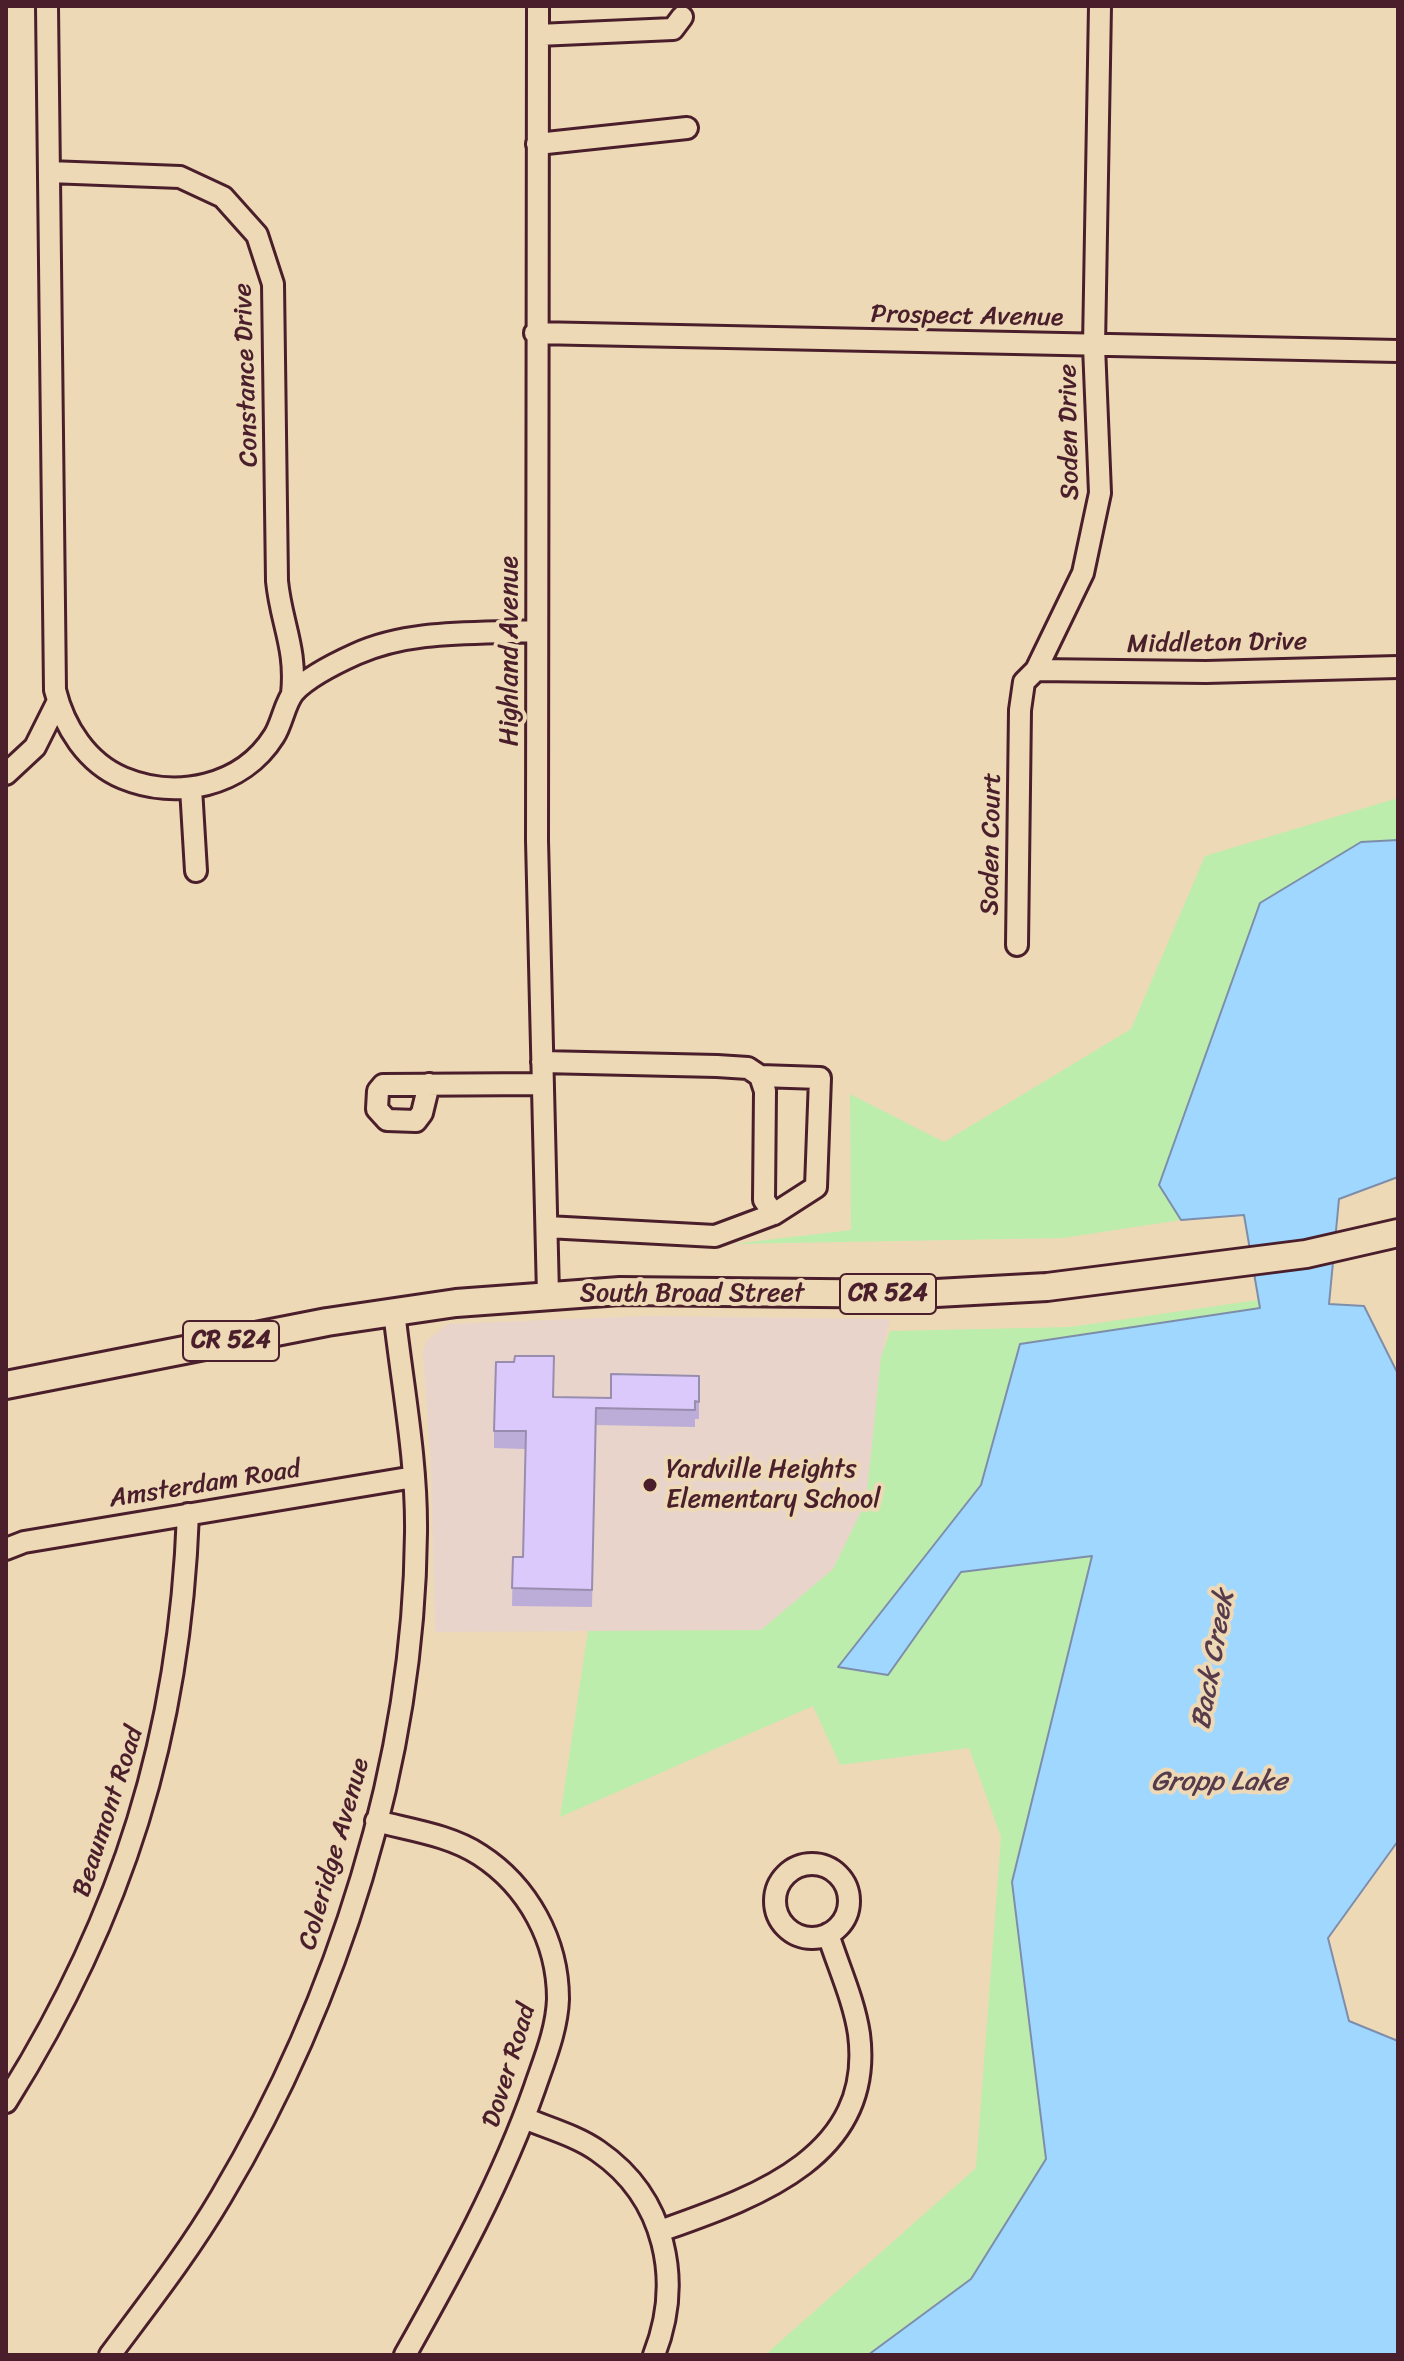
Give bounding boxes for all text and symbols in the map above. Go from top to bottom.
street label: Constance Drive [228,282,266,468]
street label: Prospect Avenue [870,300,1064,334]
street label: Soden Drive [1053,364,1087,500]
street label: Highland Avenue [494,556,526,746]
street label: Middleton Drive [1127,627,1307,661]
street label: Soden Court [975,772,1009,916]
road number: CR 524 [840,1274,936,1314]
street label: South Broad Street [580,1278,804,1310]
road number: CR 524 [183,1321,279,1361]
place label: Yardville Heights Elementary School [666,1454,881,1516]
street label: Amsterdam Road [107,1455,303,1515]
marker: Yardville Heights Elementary School [641,1476,659,1494]
water label: Back Creek [1185,1588,1243,1732]
street label: Beaumont Road [67,1723,151,1901]
street label: Coleridge Avenue [293,1755,377,1953]
water label: Gropp Lake [1151,1766,1287,1800]
street label: Dover Road [476,2001,544,2131]

